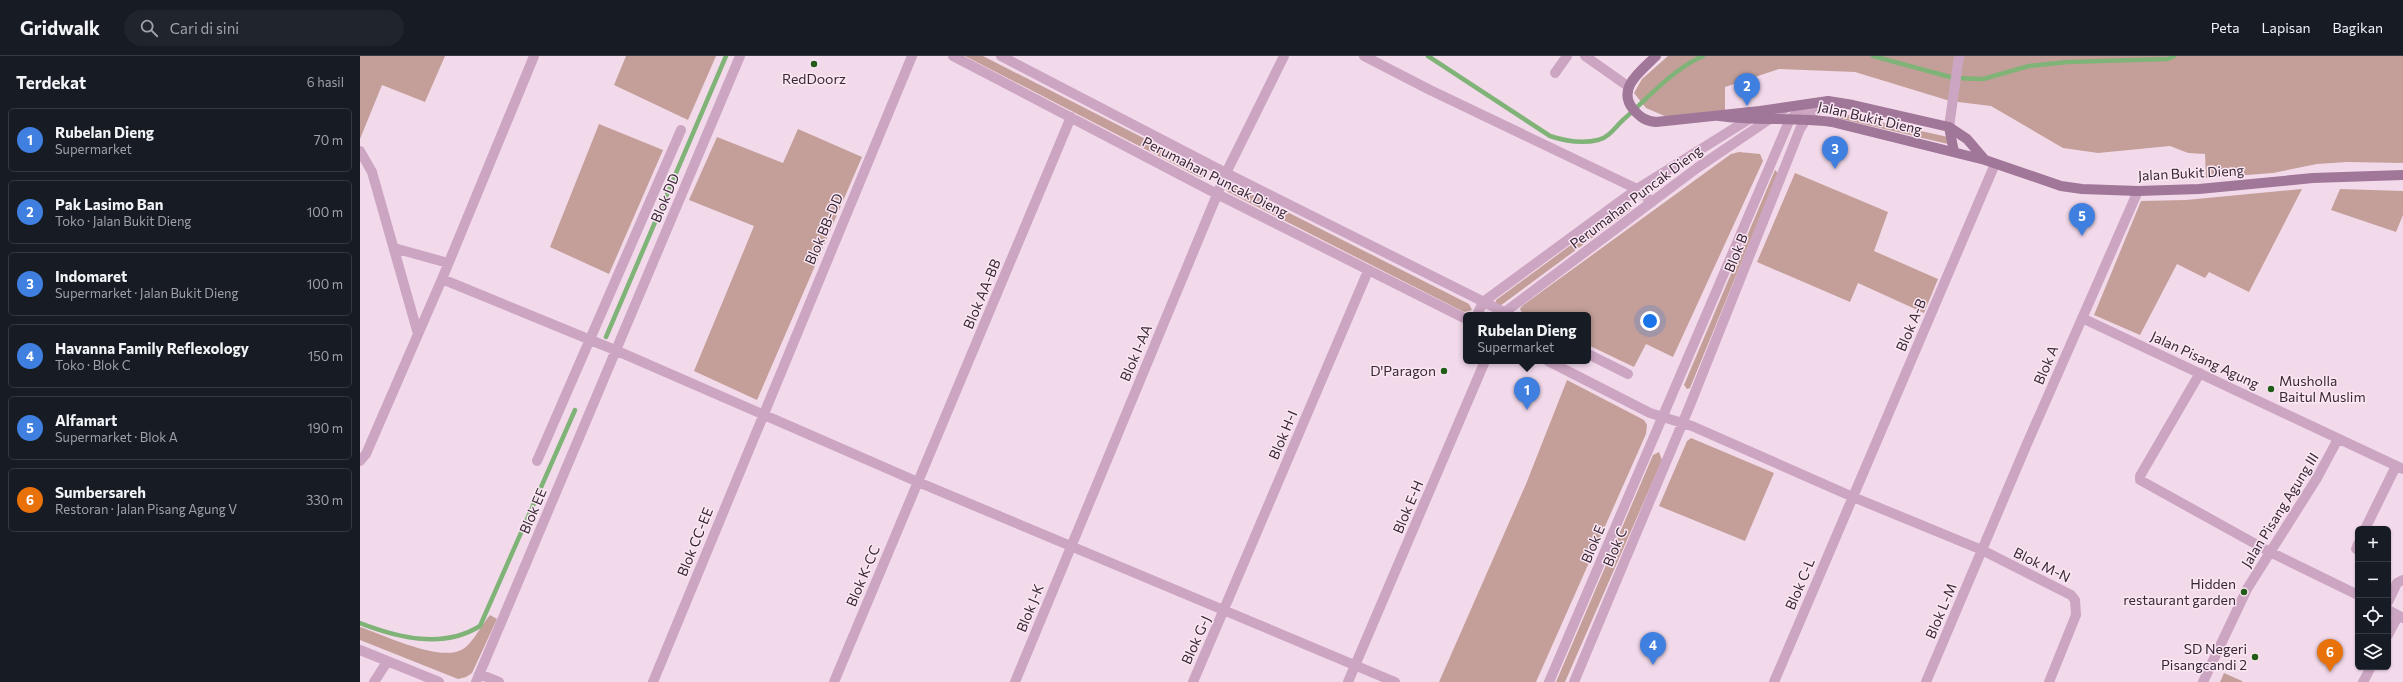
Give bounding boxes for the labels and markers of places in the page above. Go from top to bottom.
marker: RedDoorz [809,59,819,69]
place label: RedDoorz [782,70,846,87]
pin: 2 [1734,73,1760,106]
pin: 3 [1822,136,1848,169]
pin: 5 [2069,203,2095,236]
place label: D'Paragon [1370,362,1436,379]
marker: D'Paragon [1439,366,1449,376]
place label: Musholla Baitul Muslim [2279,372,2366,405]
pin: 1 [1514,377,1540,410]
marker: Musholla Baitul Muslim [2266,384,2276,394]
place label: Hidden restaurant garden [2123,575,2236,608]
marker: Hidden restaurant garden [2239,587,2249,597]
pin: 4 [1640,632,1666,665]
pin: 6 [2317,639,2343,672]
place label: SD Negeri Pisangcandi 2 [2161,640,2247,673]
marker: SD Negeri Pisangcandi 2 [2250,652,2260,662]

